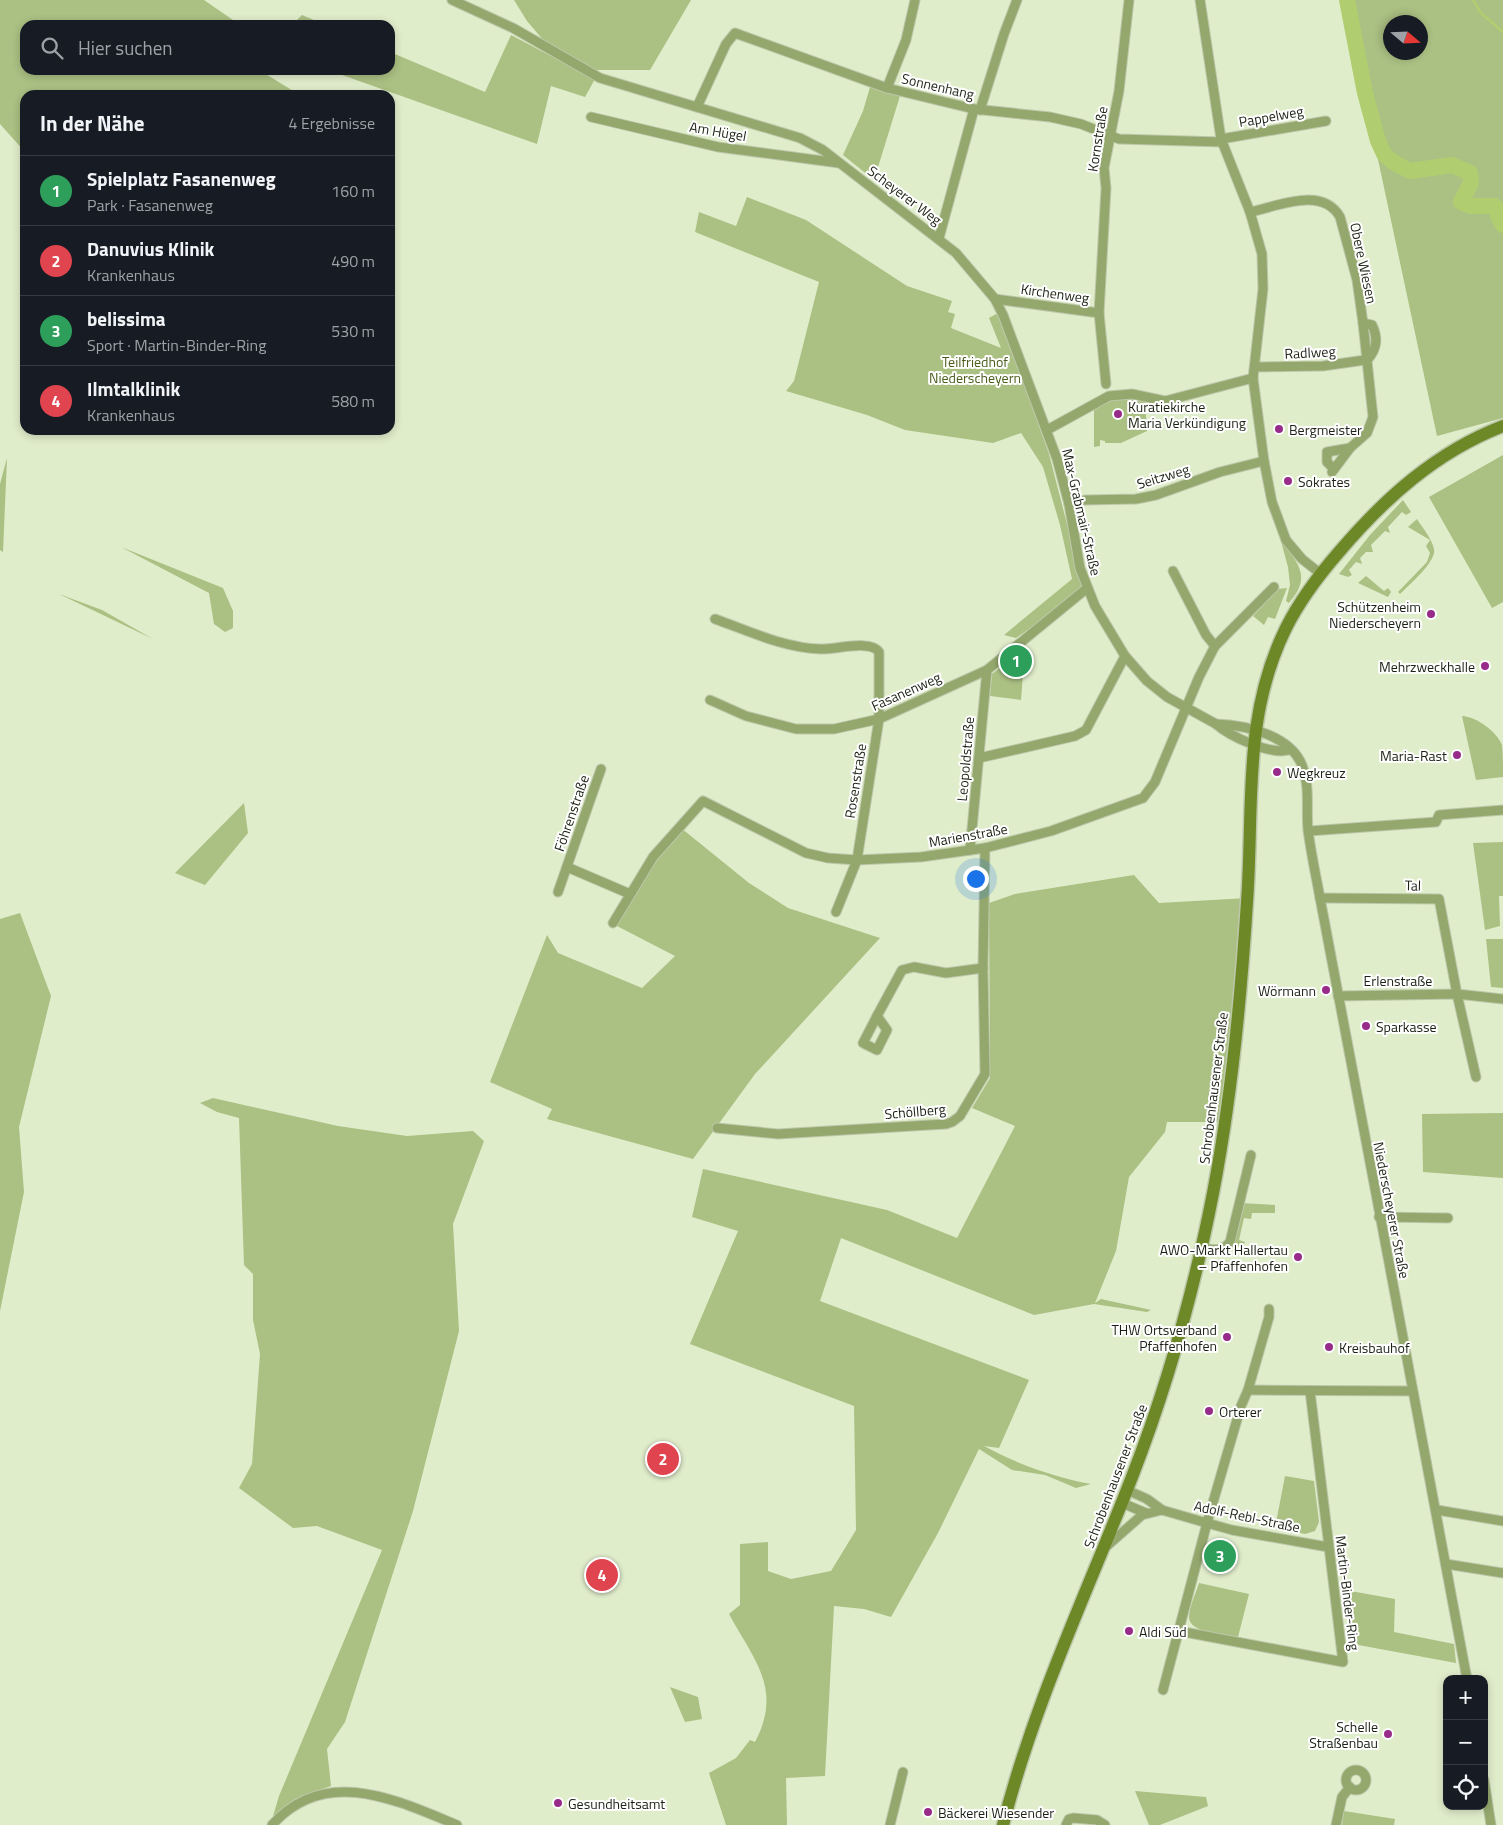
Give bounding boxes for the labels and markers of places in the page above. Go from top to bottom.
place label: Kuratiekirche Maria Verkündigung [1128,396,1246,433]
marker: Kuratiekirche Maria Verkündigung [1112,408,1124,420]
place label: Bergmeister [1289,419,1362,440]
marker: Bergmeister [1273,423,1285,435]
place label: Sokrates [1298,471,1350,492]
marker: Sokrates [1282,475,1294,487]
place label: Schützenheim Niederscheyern [1329,596,1421,633]
marker: Schützenheim Niederscheyern [1425,608,1437,620]
pin: 1 [1000,642,1032,680]
place label: Mehrzweckhalle [1379,656,1475,677]
marker: Mehrzweckhalle [1479,660,1491,672]
place label: Maria-Rast [1380,745,1447,766]
marker: Maria-Rast [1451,749,1463,761]
place label: Wegkreuz [1287,762,1346,783]
marker: Wegkreuz [1271,766,1283,778]
place label: Wörmann [1258,980,1316,1001]
marker: Wörmann [1320,984,1332,996]
place label: Sparkasse [1376,1016,1437,1037]
marker: Sparkasse [1360,1020,1372,1032]
place label: AWO-Markt Hallertau – Pfaffenhofen [1160,1239,1288,1276]
marker: AWO-Markt Hallertau – Pfaffenhofen [1292,1251,1304,1263]
place label: THW Ortsverband Pfaffenhofen [1111,1319,1217,1356]
marker: THW Ortsverband Pfaffenhofen [1221,1331,1233,1343]
place label: Kreisbauhof [1339,1337,1410,1358]
marker: Kreisbauhof [1323,1341,1335,1353]
place label: Orterer [1219,1401,1262,1422]
marker: Orterer [1203,1405,1215,1417]
pin: 2 [647,1440,679,1478]
pin: 3 [1204,1537,1236,1575]
pin: 4 [586,1556,618,1594]
place label: Aldi Süd [1139,1621,1187,1642]
marker: Aldi Süd [1123,1625,1135,1637]
place label: Schelle Straßenbau [1309,1716,1378,1753]
marker: Schelle Straßenbau [1382,1728,1394,1740]
place label: Gesundheitsamt [568,1793,665,1814]
marker: Gesundheitsamt [552,1797,564,1809]
place label: Bäckerei Wiesender [938,1802,1054,1823]
marker: Bäckerei Wiesender [922,1806,934,1818]

